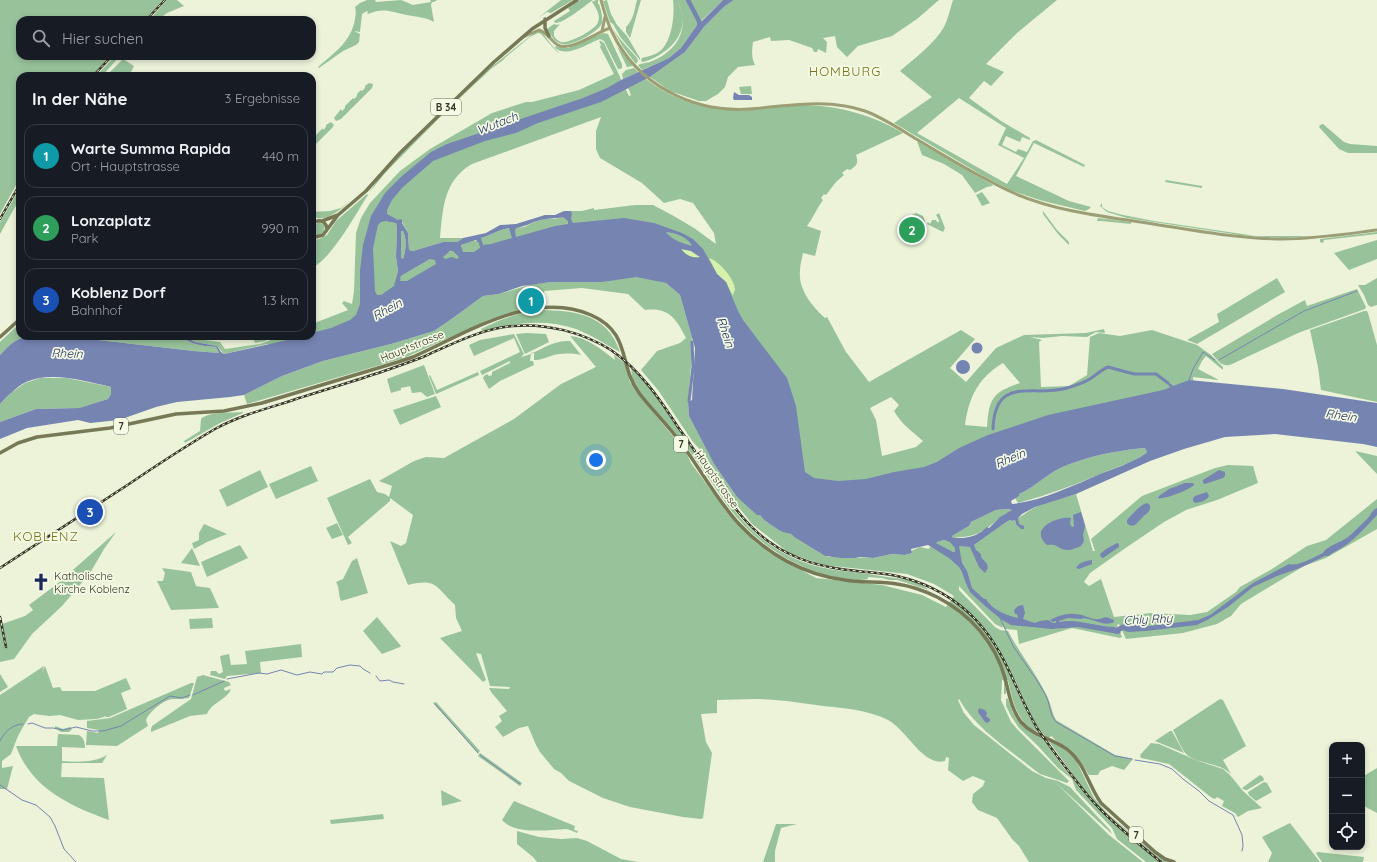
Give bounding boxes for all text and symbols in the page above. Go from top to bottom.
search box [16,16,316,60]
icon: search [30,27,52,49]
text: Hier suchen [62,29,143,48]
district label: HOMBURG [809,63,881,79]
text: In der Nähe [32,88,128,109]
text: 3 Ergebnisse [225,90,300,106]
road number: B 34 [431,99,461,115]
water label: Wutach [474,108,520,138]
text: Warte Summa Rapida [71,139,231,158]
text: 1 [43,148,49,164]
text: 440 m [262,148,299,164]
text: Ort · Hauptstrasse [71,158,180,174]
text: Lonzaplatz [71,211,151,230]
pin: 2 [899,215,925,245]
text: 2 [42,220,50,236]
text: 990 m [261,220,299,236]
text: Park [71,230,99,246]
text: Koblenz Dorf [71,283,166,302]
pin: 1 [518,286,544,316]
text: 3 [43,292,49,308]
text: 1.3 km [263,292,299,308]
water label: Rhein [370,294,405,323]
text: Bahnhof [71,302,122,318]
water label: Rhein [714,315,739,350]
street label: Hauptstrasse [378,327,446,365]
water label: Rhein [51,345,84,361]
water label: Rhein [1325,405,1359,425]
road number: 7 [114,418,128,434]
road number: 7 [674,436,688,452]
water label: Rhein [993,445,1028,471]
street label: Hauptstrasse [692,447,742,511]
your location [586,450,606,470]
pin: 3 [77,497,103,527]
district label: KOBLENZ [13,528,79,544]
place label: Katholische Kirche Koblenz [54,569,130,596]
church icon: Katholische Kirche Koblenz [31,572,51,592]
water label: Chly Rhy [1123,610,1174,628]
map controls [1329,742,1365,850]
button: + [1329,742,1365,778]
button: − [1329,778,1365,814]
button: locate [1329,814,1365,850]
road number: 7 [1129,827,1143,843]

